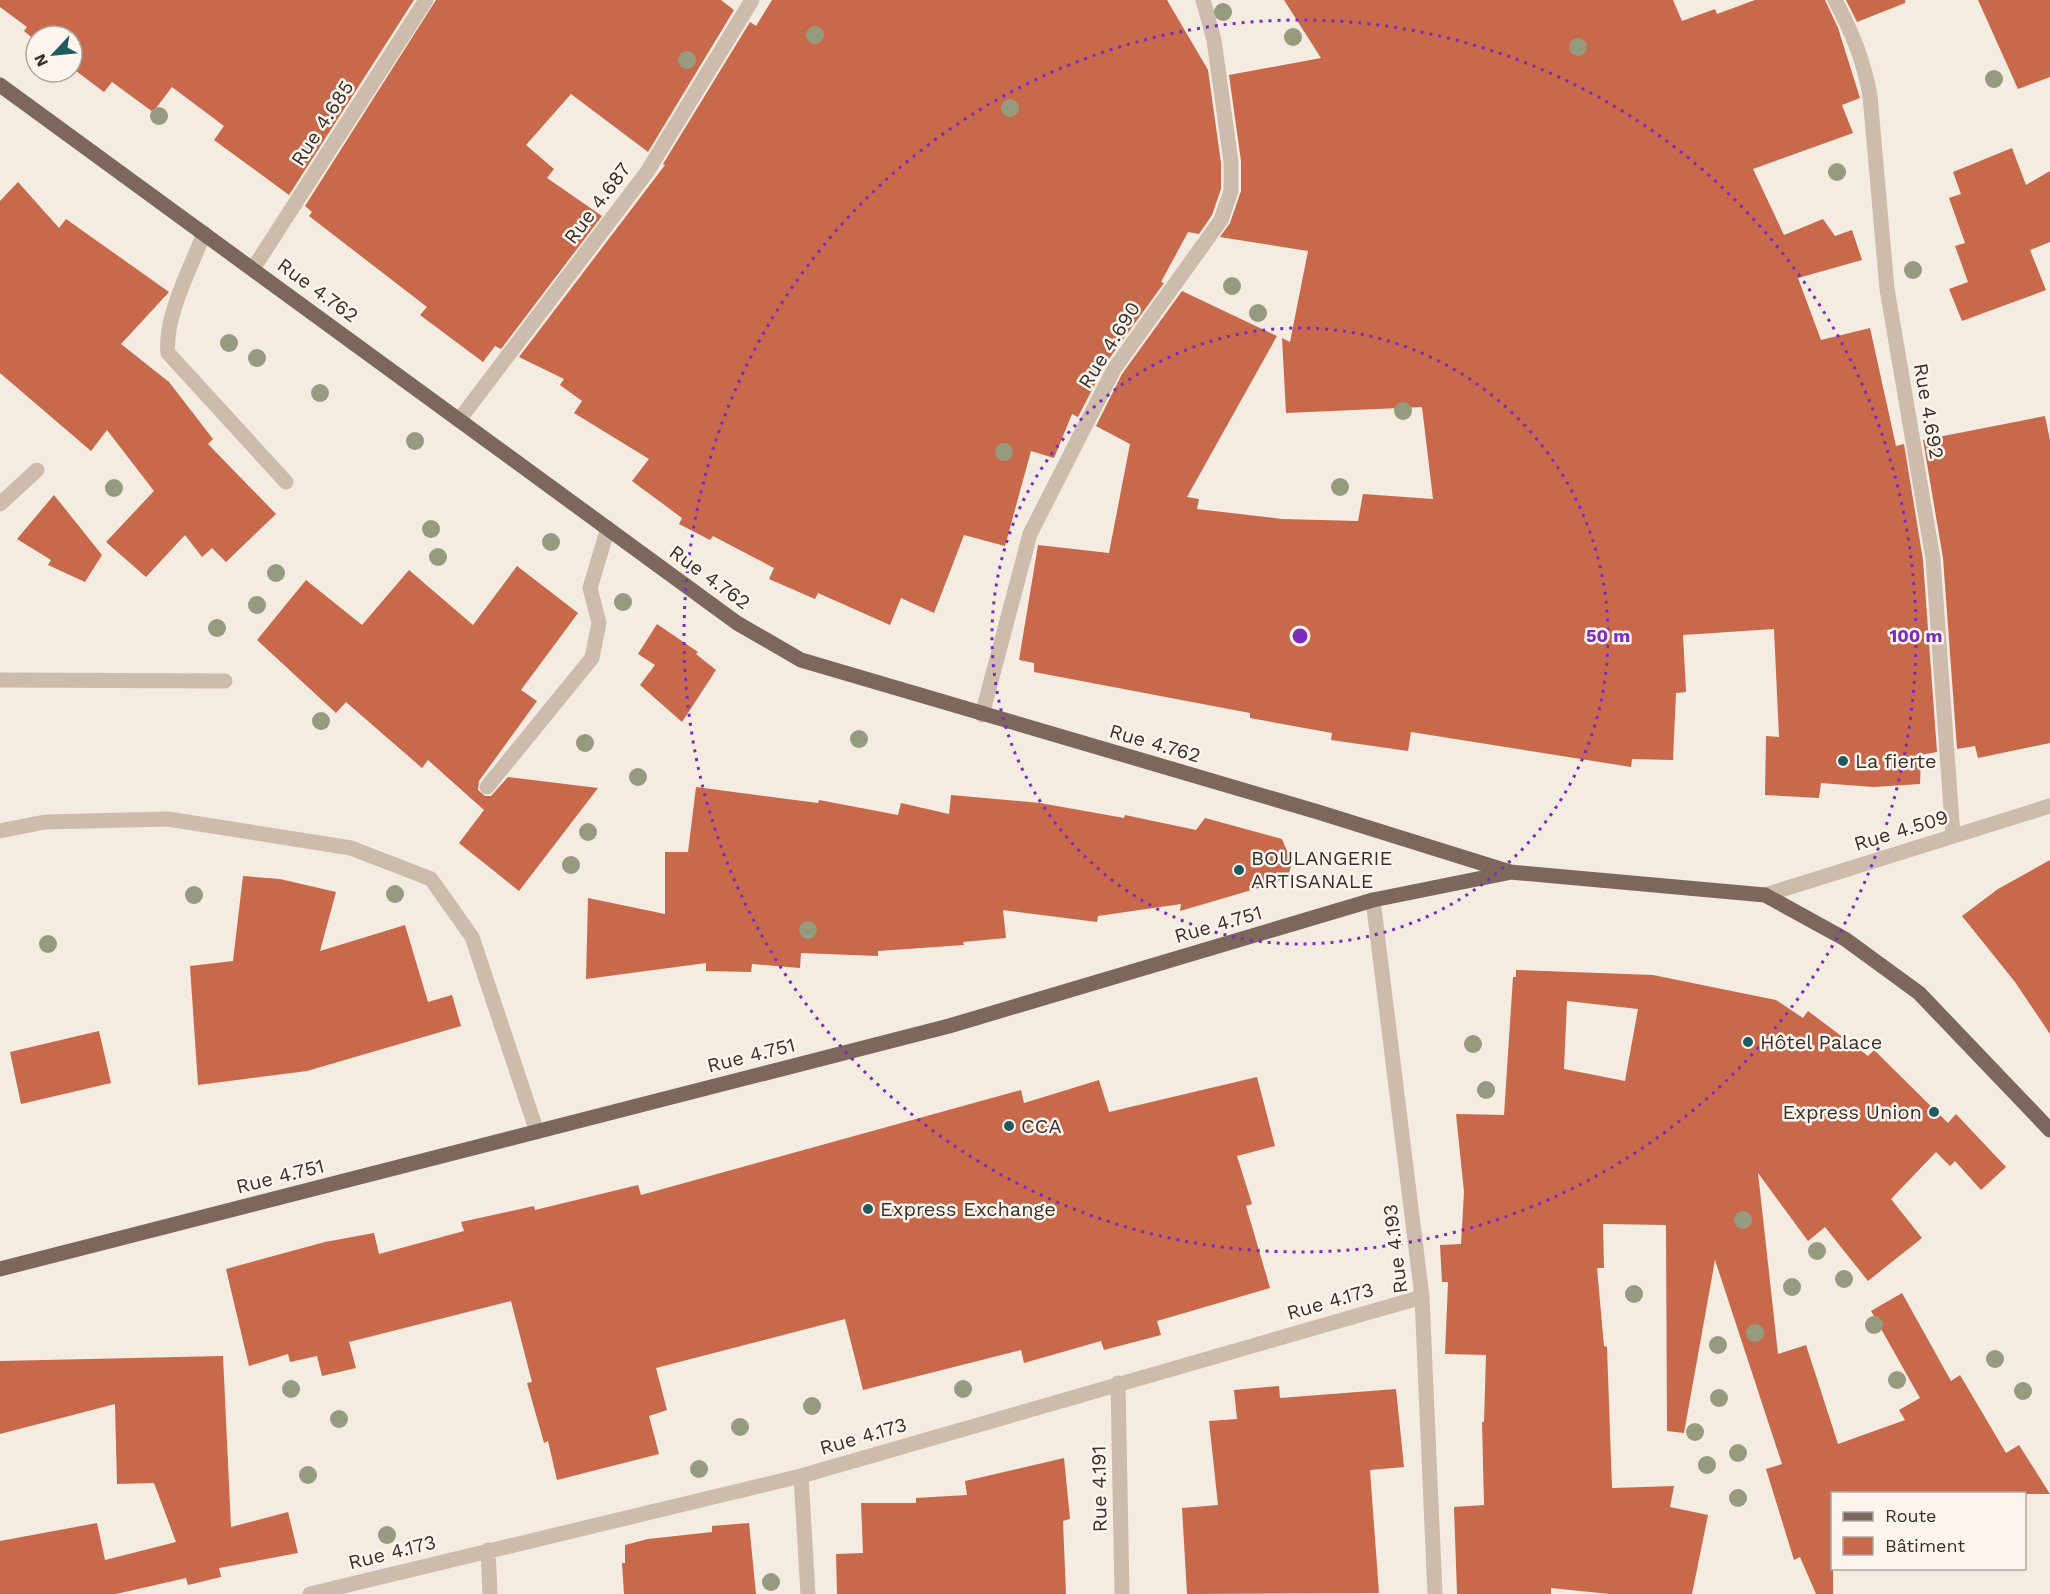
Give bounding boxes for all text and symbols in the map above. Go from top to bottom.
north arrow [24,24,84,84]
text: N [30,51,52,70]
street label: Rue 4.685 [286,76,358,170]
street label: Rue 4.687 [559,158,635,248]
street label: Rue 4.762 [273,253,363,327]
street label: Rue 4.690 [1073,297,1145,393]
street label: Rue 4.692 [1909,361,1949,461]
street label: Rue 4.762 [665,540,755,614]
text: 50 m [1586,625,1630,646]
text: 100 m [1889,625,1943,646]
centre of rings [1290,626,1310,646]
street label: Rue 4.762 [1107,719,1203,767]
place label: La fierte [1855,749,1936,773]
marker: La fierte [1836,754,1850,768]
street label: Rue 4.509 [1851,804,1951,856]
place label: BOULANGERIE ARTISANALE [1251,846,1392,893]
marker: BOULANGERIE ARTISANALE [1232,863,1246,877]
street label: Rue 4.751 [1171,900,1265,948]
place label: Hôtel Palace [1760,1030,1882,1054]
street label: Rue 4.751 [704,1032,798,1078]
marker: Hôtel Palace [1741,1035,1755,1049]
place label: Express Union [1783,1100,1922,1124]
marker: Express Union [1927,1105,1941,1119]
place label: CCA [1021,1114,1062,1138]
marker: CCA [1002,1119,1016,1133]
street label: Rue 4.751 [233,1153,327,1199]
place label: Express Exchange [880,1197,1056,1221]
marker: Express Exchange [861,1202,875,1216]
street label: Rue 4.193 [1378,1203,1412,1295]
street label: Rue 4.173 [1284,1277,1376,1325]
street label: Rue 4.173 [817,1412,909,1460]
street label: Rue 4.191 [1086,1445,1112,1533]
legend [1831,1492,2026,1570]
text: Route [1885,1505,1937,1526]
street label: Rue 4.173 [346,1530,438,1574]
text: Bâtiment [1885,1535,1965,1556]

